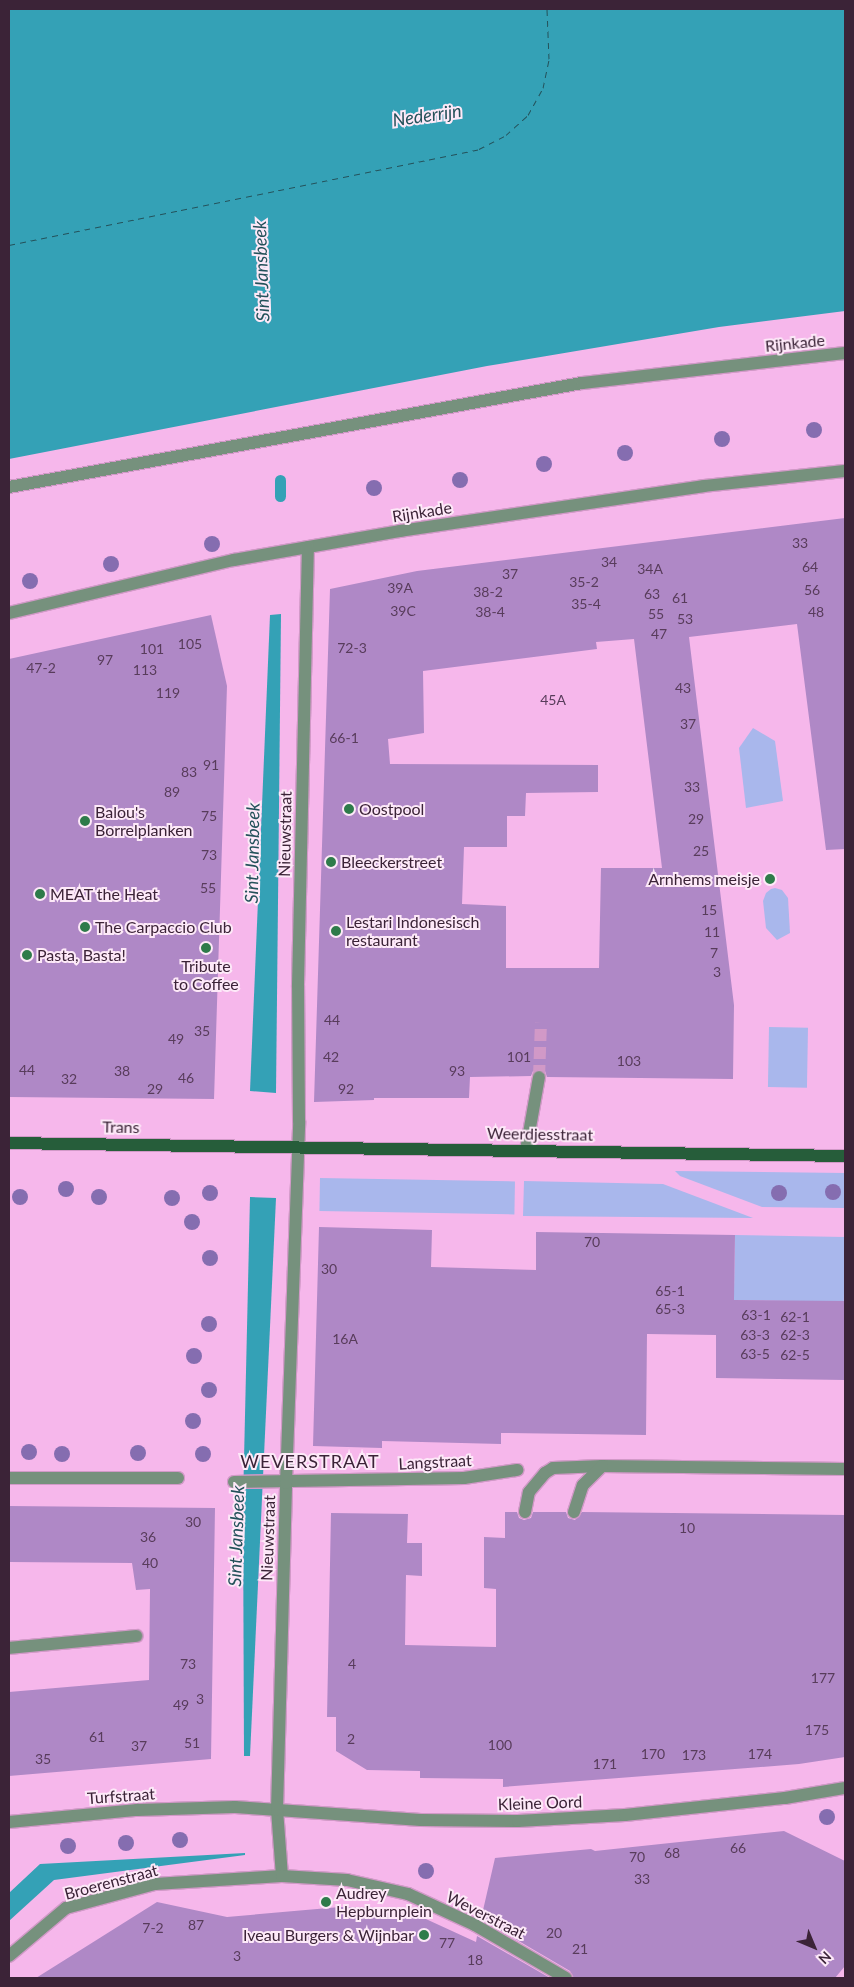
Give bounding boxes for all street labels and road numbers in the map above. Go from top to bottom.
street label: Rijnkade [764,330,826,356]
street label: Rijnkade [391,498,453,526]
street label: Nieuwstraat [275,791,295,877]
street label: Trans [102,1117,140,1137]
street label: Weerdjesstraat [487,1123,593,1145]
street label: Langstraat [398,1450,472,1474]
street label: Nieuwstraat [257,1495,279,1581]
street label: Turfstraat [86,1784,156,1808]
street label: Kleine Oord [497,1792,583,1814]
street label: Broerenstraat [62,1860,160,1904]
street label: Weverstraat [443,1887,529,1943]

